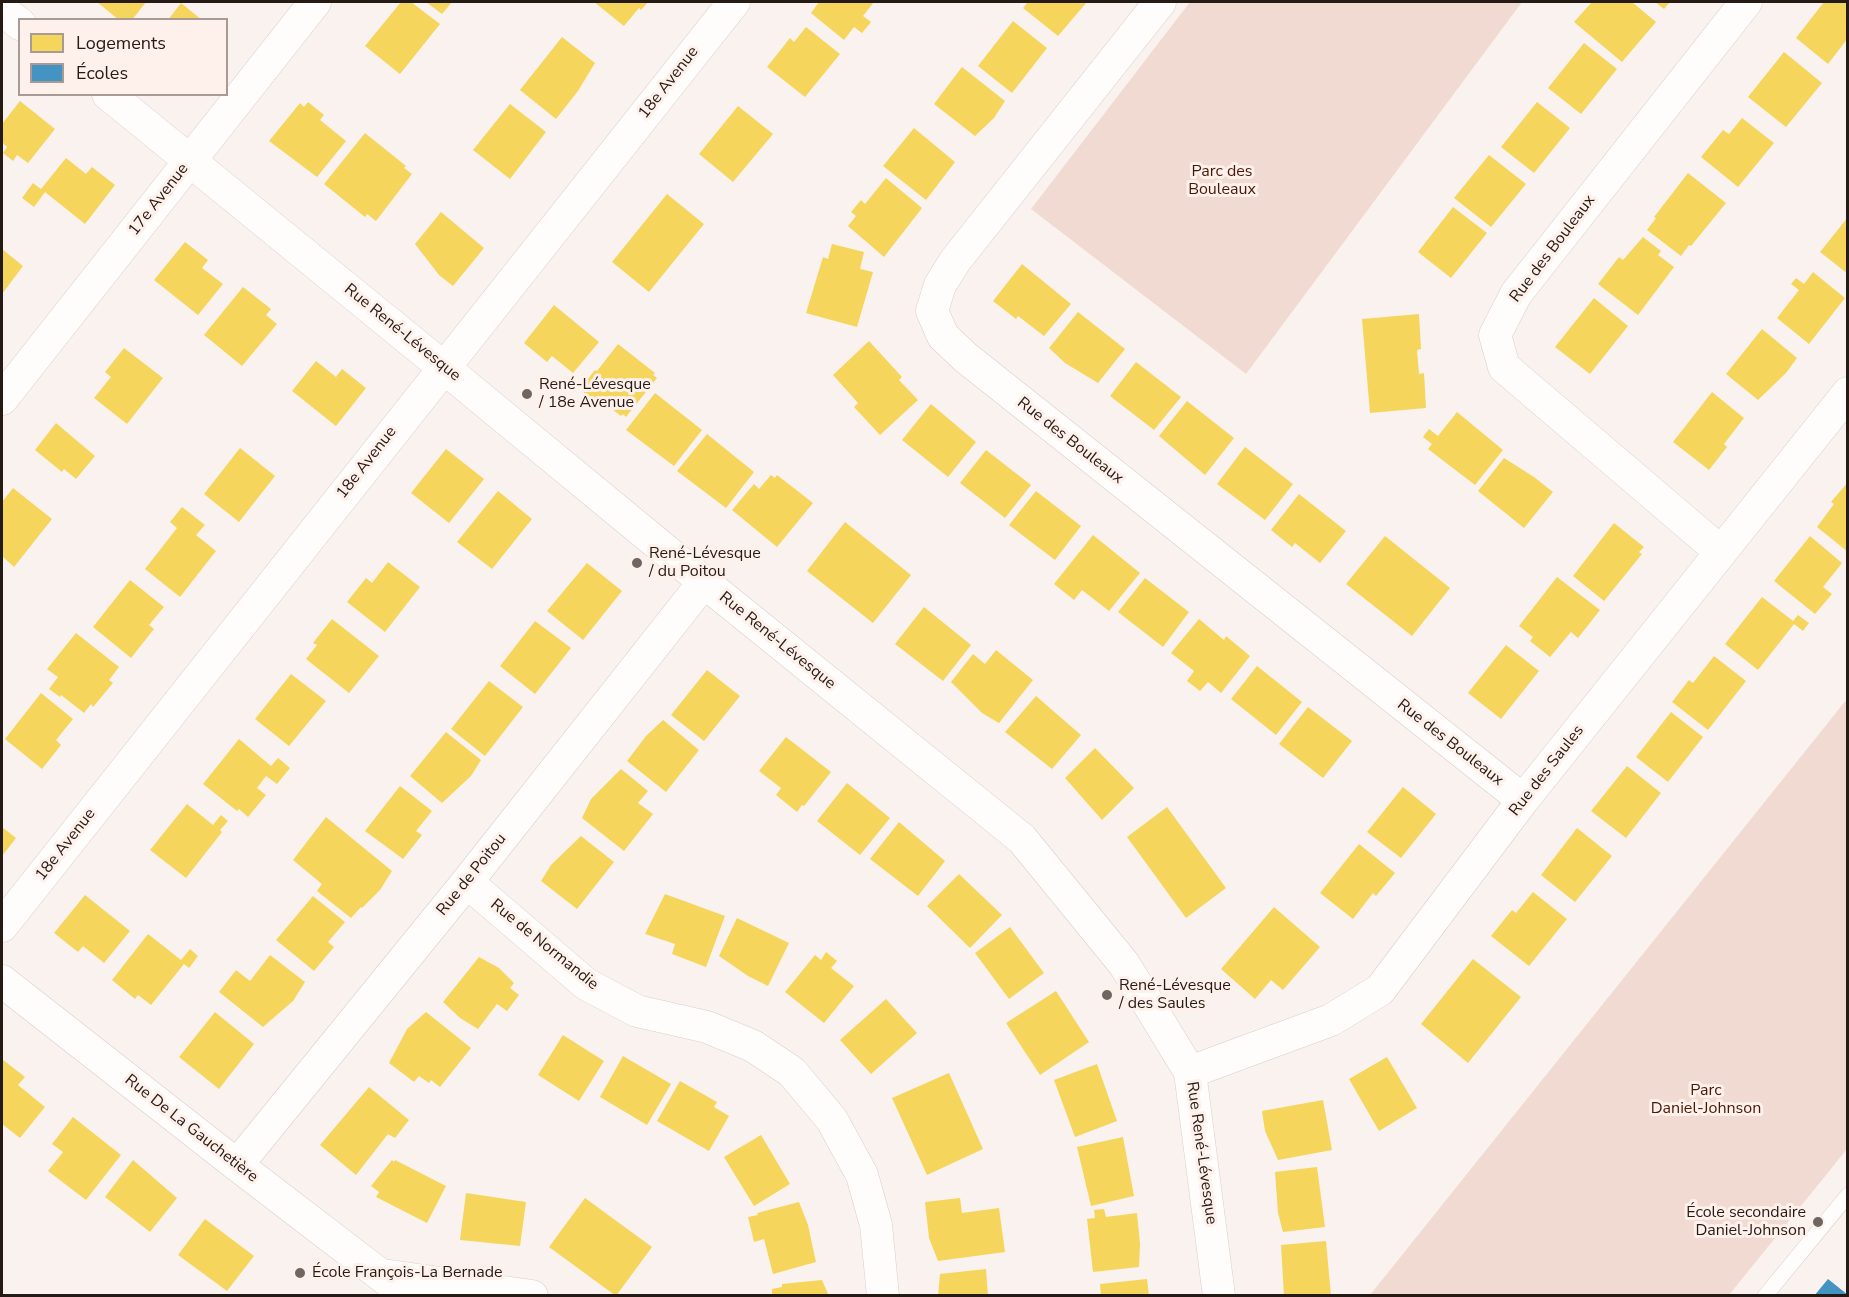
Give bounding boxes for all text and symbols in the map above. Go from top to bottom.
legend [18,18,228,96]
text: Logements [76,31,166,55]
street label: 18e Avenue [635,43,703,123]
text: Écoles [76,61,128,85]
street label: 17e Avenue [125,160,193,240]
park label: Parc des Bouleaux [1188,162,1256,200]
street label: Rue des Bouleaux [1506,191,1600,307]
street label: Rue René-Lévesque [340,280,464,386]
place label: René-Lévesque / 18e Avenue [539,375,651,413]
marker: René-Lévesque / 18e Avenue [520,387,534,401]
street label: Rue des Bouleaux [1013,394,1127,488]
street label: 18e Avenue [333,423,401,503]
place label: René-Lévesque / du Poitou [649,544,761,582]
marker: René-Lévesque / du Poitou [630,556,644,570]
street label: Rue René-Lévesque [715,588,839,694]
street label: Rue des Bouleaux [1393,696,1507,790]
street label: Rue des Saules [1506,722,1588,820]
street label: 18e Avenue [32,805,100,885]
street label: Rue de Poitou [433,830,511,920]
street label: Rue de Normandie [486,896,602,994]
place label: René-Lévesque / des Saules [1119,976,1231,1014]
marker: René-Lévesque / des Saules [1100,988,1114,1002]
street label: Rue De La Gauchetière [120,1071,262,1187]
street label: Rue René-Lévesque [1181,1080,1221,1226]
park label: Parc Daniel-Johnson [1651,1081,1761,1119]
place label: École secondaire Daniel-Johnson [1686,1203,1806,1241]
marker: École secondaire Daniel-Johnson [1811,1215,1825,1229]
place label: École François-La Bernade [312,1263,503,1283]
marker: École François-La Bernade [293,1266,307,1280]

